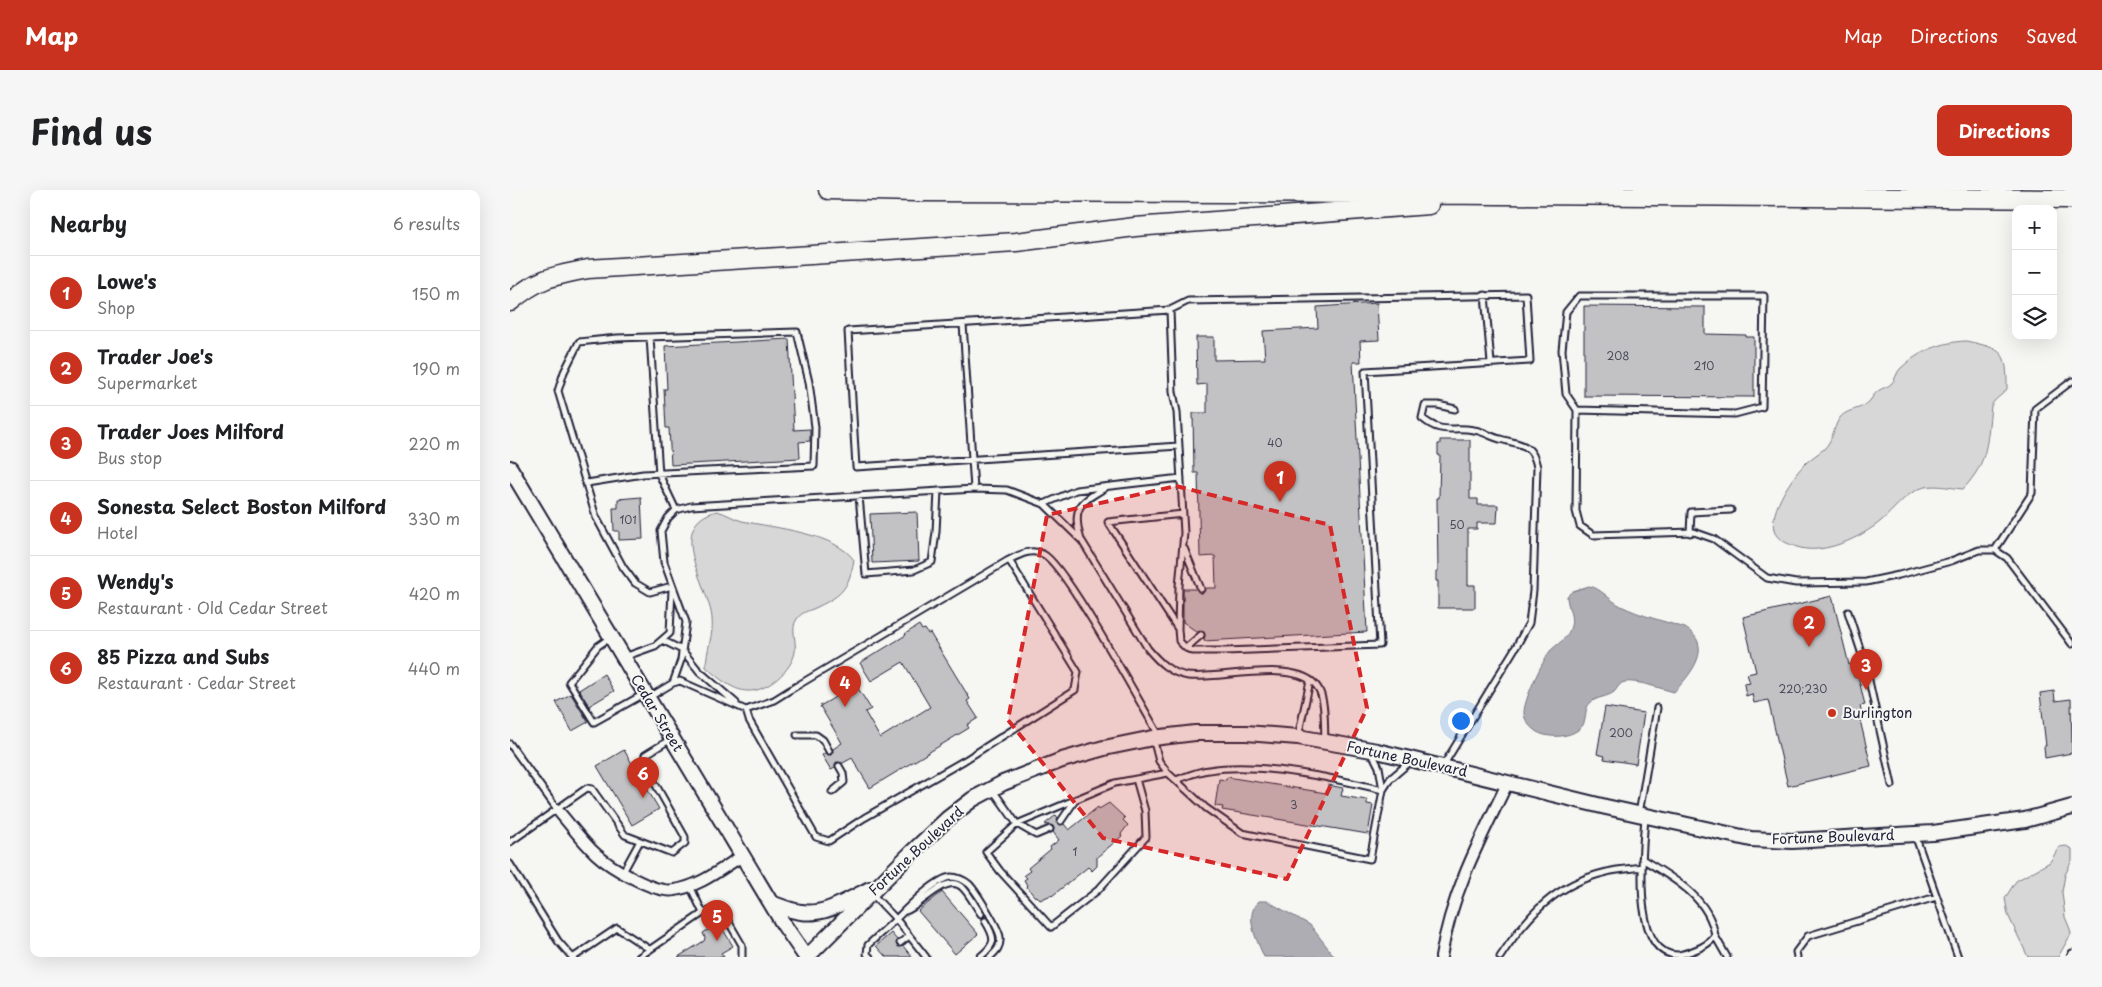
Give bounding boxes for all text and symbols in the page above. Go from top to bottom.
text: Map [25,17,78,53]
text: Map [1844,22,1882,49]
text: Directions [1910,22,1998,49]
text: Saved [2026,22,2077,49]
text: Find us [30,104,152,157]
button: Directions [1937,105,2072,156]
map controls [2012,205,2057,340]
button: + [2012,205,2057,250]
text: Nearby [50,207,127,239]
text: 6 results [393,211,460,235]
button: − [2012,250,2057,295]
text: Lowe's [97,267,157,295]
text: 1 [62,281,70,305]
text: 150 m [412,281,460,305]
text: Shop [97,295,135,319]
button: layers [2012,295,2057,340]
text: Trader Joe's [97,342,213,370]
house number: 208 [1607,347,1629,364]
text: 2 [60,356,72,380]
text: 190 m [412,356,460,380]
house number: 210 [1694,357,1714,374]
text: Supermarket [97,370,197,394]
text: Trader Joes Milford [97,417,284,445]
text: 3 [61,431,71,455]
text: 220 m [409,431,460,455]
house number: 40 [1267,434,1283,451]
text: Bus stop [97,445,162,469]
pin: 1 [1264,461,1296,502]
text: Sonesta Select Boston Milford [97,492,386,520]
text: 4 [61,506,71,530]
text: 330 m [407,506,460,530]
house number: 101 [619,511,637,528]
house number: 50 [1449,516,1465,533]
text: Hotel [97,520,138,544]
text: Wendy's [97,567,174,595]
text: 5 [61,581,71,605]
text: 420 m [409,581,460,605]
text: Restaurant · Old Cedar Street [97,595,328,619]
pin: 2 [1793,606,1825,647]
text: 85 Pizza and Subs [97,642,269,670]
pin: 3 [1850,649,1882,690]
text: 6 [60,656,72,680]
text: 440 m [408,656,460,680]
pin: 4 [829,666,861,707]
text: Restaurant · Cedar Street [97,670,296,694]
street label: Cedar Street [626,670,689,756]
house number: 220;230 [1779,680,1827,697]
place label: Burlington [1842,702,1912,723]
marker: Burlington [1826,707,1838,719]
your location [1448,708,1474,734]
house number: 200 [1609,724,1633,741]
street label: Fortune Boulevard [1345,735,1470,782]
pin: 6 [627,757,659,798]
house number: 3 [1290,796,1298,813]
street label: Fortune Boulevard [863,801,968,900]
street label: Fortune Boulevard [1771,824,1895,849]
house number: 1 [1073,843,1078,860]
pin: 5 [701,900,733,941]

